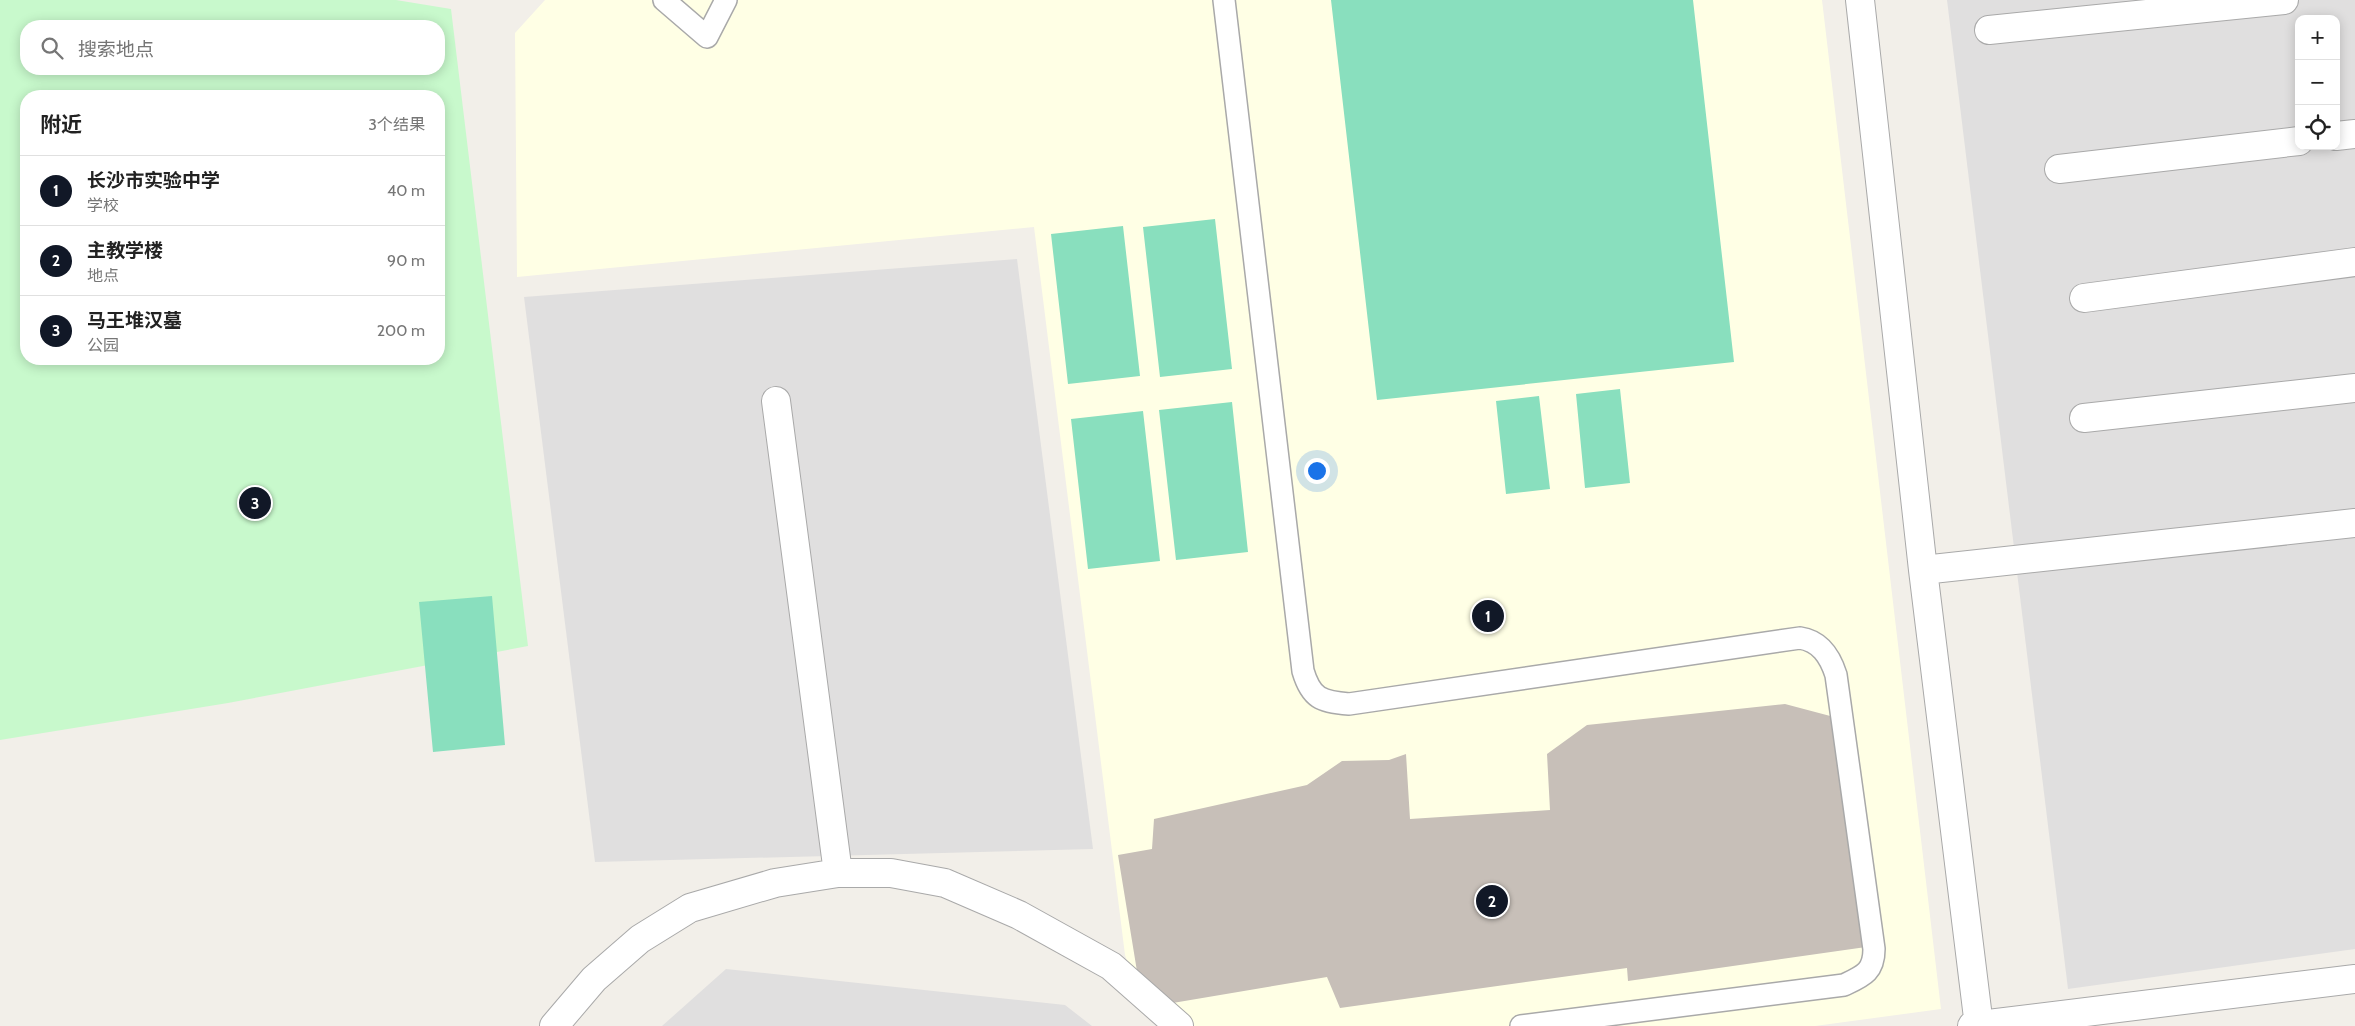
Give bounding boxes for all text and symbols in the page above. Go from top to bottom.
map controls [2295,15,2340,150]
button: + [2295,15,2340,60]
search box [20,20,445,75]
icon: search [38,34,66,62]
text: 搜索地点 [78,38,154,61]
button: − [2295,60,2340,105]
button: locate [2295,105,2340,150]
text: 附近 [40,112,82,137]
text: 3个结果 [368,115,425,134]
text: 长沙市实验中学 [87,169,220,192]
text: 1 [53,181,59,200]
text: 40 m [387,181,425,200]
text: 学校 [87,196,119,215]
text: 主教学楼 [87,239,163,262]
text: 2 [52,251,60,270]
text: 90 m [387,251,425,270]
text: 地点 [87,266,119,285]
text: 马王堆汉墓 [87,309,182,332]
text: 3 [52,321,60,340]
text: 200 m [377,321,425,340]
text: 公园 [87,336,119,355]
your location [1304,458,1330,484]
pin: 3 [239,484,271,522]
pin: 1 [1472,597,1504,635]
pin: 2 [1476,882,1508,920]

